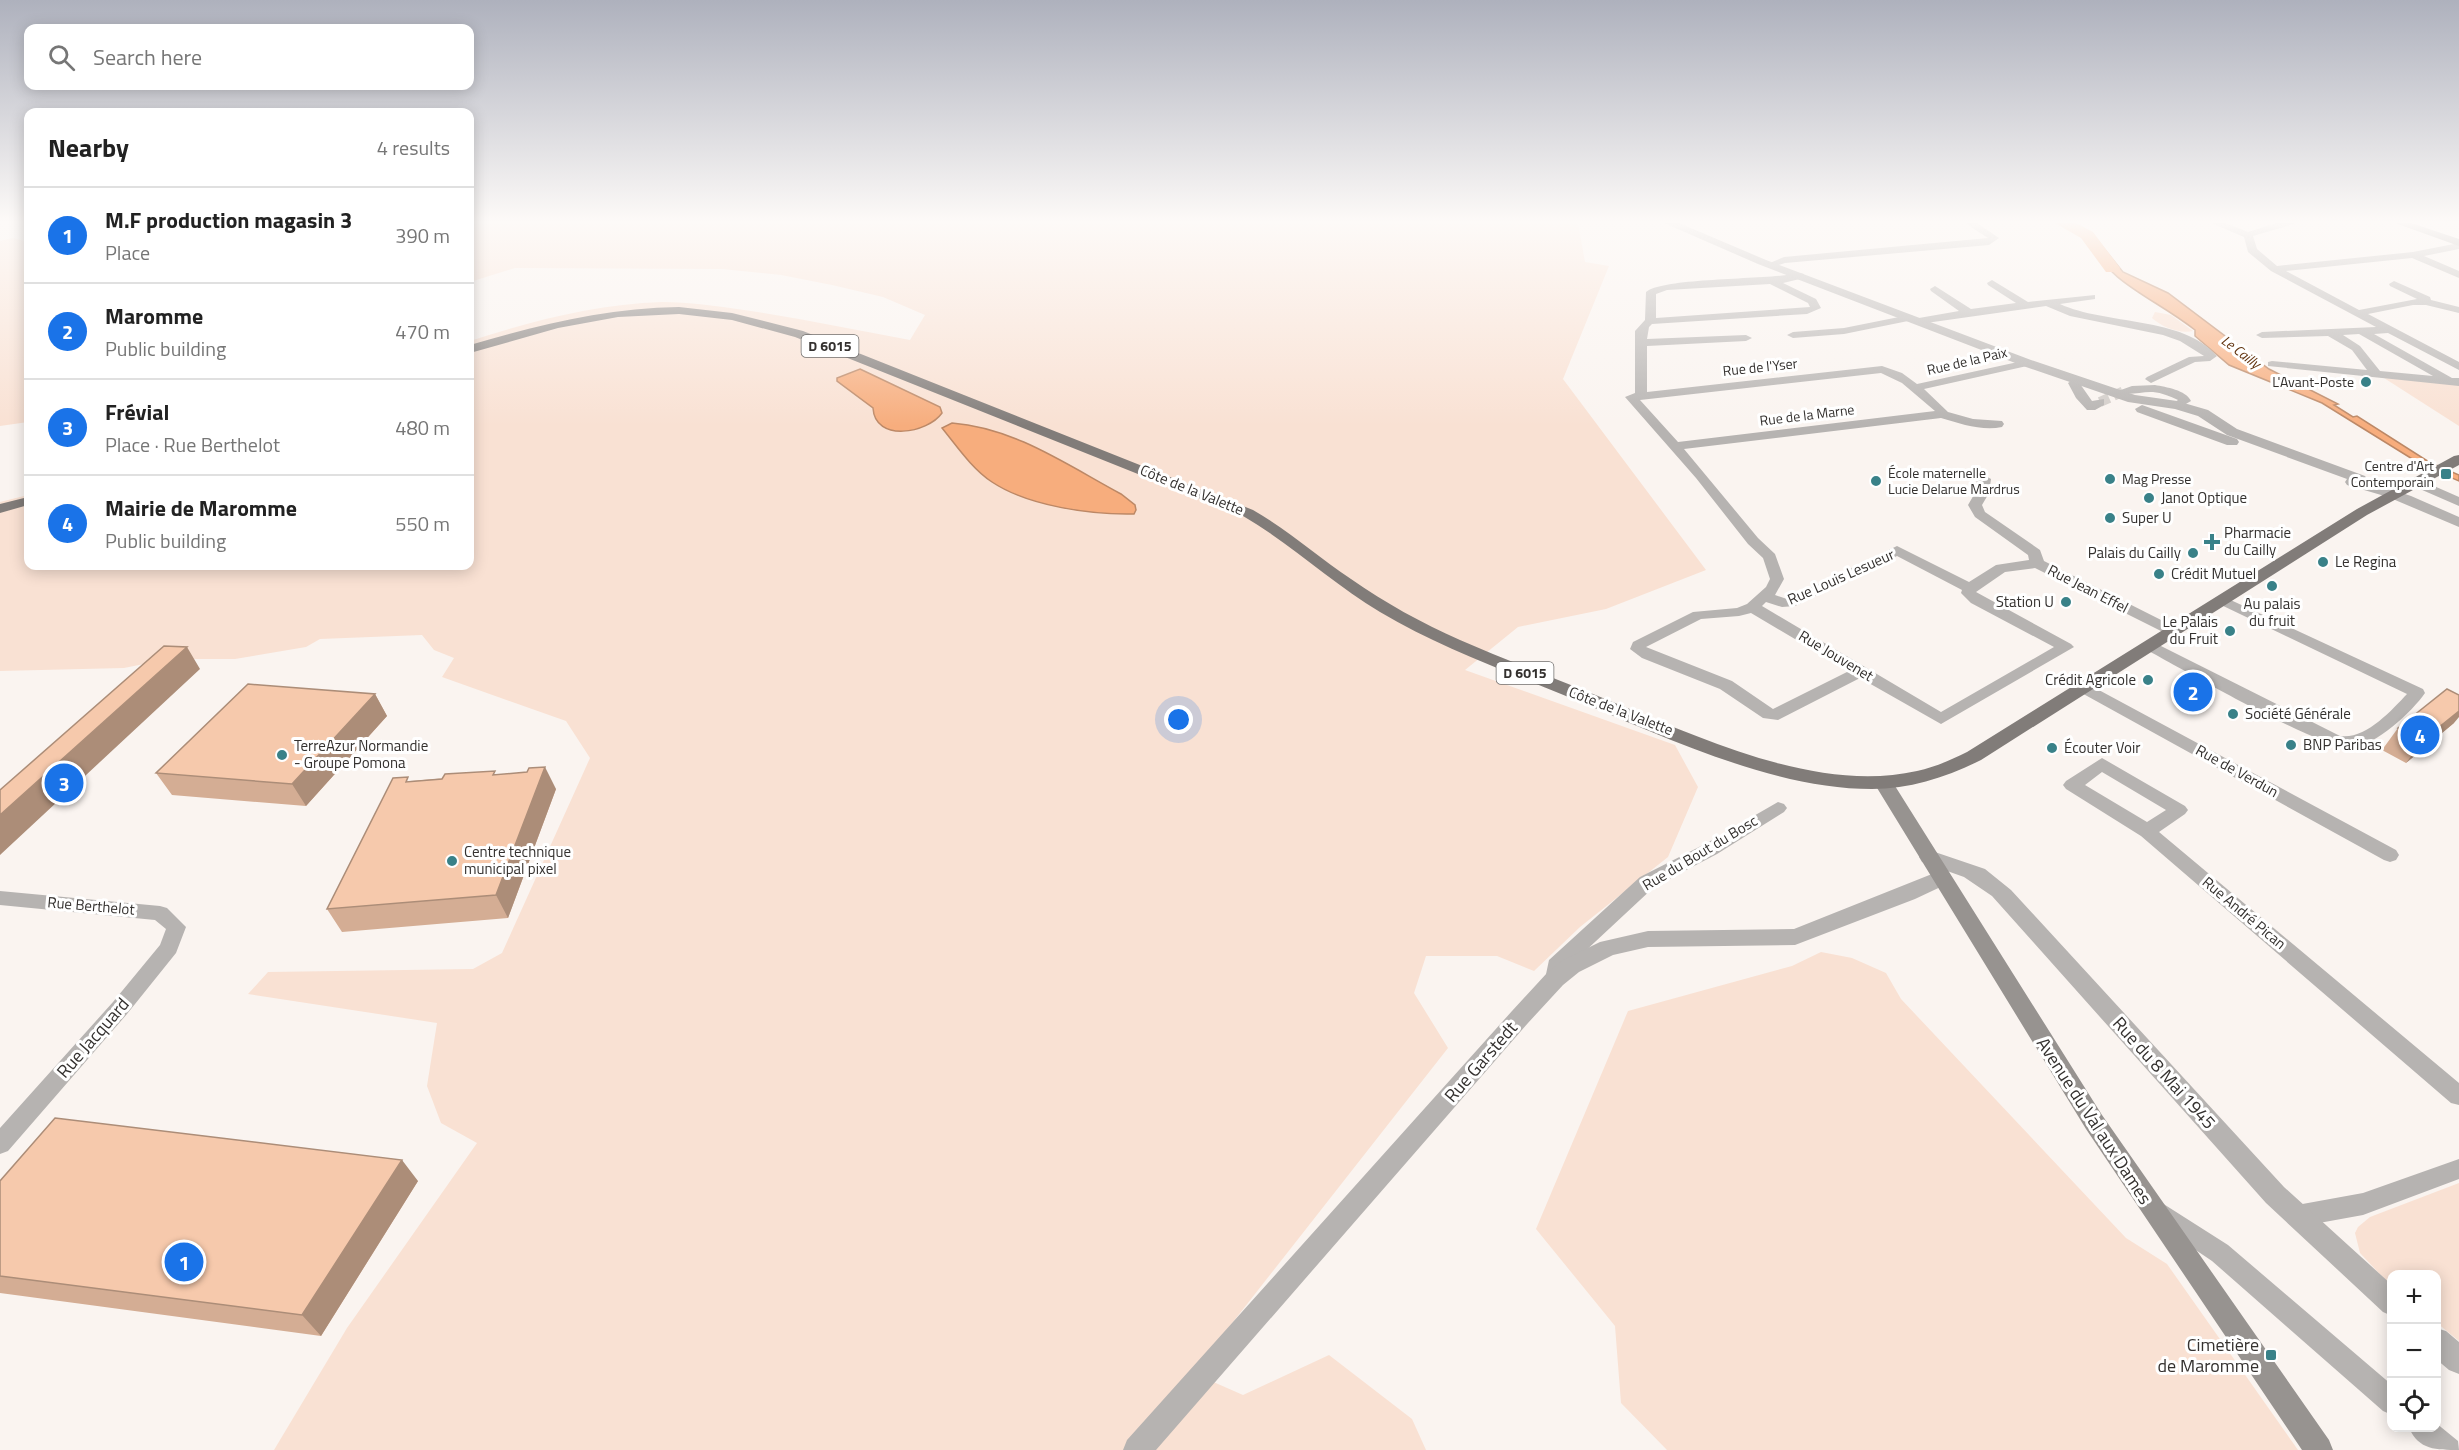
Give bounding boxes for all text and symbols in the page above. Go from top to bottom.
search box [24,24,474,90]
text: Search here [93,40,202,74]
icon: search [45,41,78,74]
text: Nearby [48,128,129,167]
text: 4 results [377,132,450,163]
text: M.F production magasin 3 [105,203,352,237]
text: 1 [62,220,73,251]
text: 390 m [395,220,450,251]
text: Place [105,237,150,268]
text: Maromme [105,299,203,333]
text: 2 [62,316,73,347]
text: 470 m [395,316,450,347]
water label: Le Cailly [2217,330,2267,374]
text: Public building [105,333,226,364]
road number: D 6015 [802,335,858,357]
street label: Rue de la Paix [1925,341,2010,380]
street label: Rue de l'Yser [1722,352,1798,381]
place label: L'Avant-Poste [2272,371,2354,392]
marker: L'Avant-Poste [2359,375,2373,389]
text: Frévial [105,395,169,429]
street label: Rue de la Marne [1758,398,1855,431]
text: 3 [62,412,73,443]
text: 480 m [395,412,450,443]
text: Place · Rue Berthelot [105,429,280,460]
place label: Centre d'Art Contemporain [2351,455,2434,492]
street label: Côte de la Valette [1137,458,1248,521]
place label: École maternelle Lucie Delarue Mardrus [1888,462,2020,499]
marker: Centre d'Art Contemporain [2439,467,2453,481]
place label: Mag Presse [2122,468,2191,489]
marker: Mag Presse [2103,472,2117,486]
marker: École maternelle Lucie Delarue Mardrus [1869,474,1883,488]
place label: Janot Optique [2161,486,2247,509]
text: Mairie de Maromme [105,491,297,525]
marker: Janot Optique [2142,491,2156,505]
place label: Super U [2122,506,2172,529]
text: 4 [62,508,73,539]
text: 550 m [395,508,450,539]
marker: Super U [2103,511,2117,525]
place label: Pharmacie du Cailly [2224,521,2291,561]
text: Public building [105,525,226,556]
marker: Pharmacie du Cailly [2205,535,2219,549]
place label: Palais du Cailly [2088,541,2181,564]
street label: Rue Louis Lesueur [1784,543,1898,610]
marker: Palais du Cailly [2186,546,2200,560]
place label: Le Regina [2335,550,2397,573]
marker: Le Regina [2316,555,2330,569]
street label: Rue Jean Effel [2044,558,2133,619]
place label: Crédit Mutuel [2171,562,2256,585]
marker: Crédit Mutuel [2152,567,2166,581]
marker: Au palais du fruit [2265,579,2279,593]
place label: Station U [1996,590,2054,613]
place label: Au palais du fruit [2244,592,2300,632]
marker: Station U [2059,595,2073,609]
place label: Le Palais du Fruit [2162,610,2219,650]
street label: Rue Jouvenet [1794,624,1879,687]
marker: Le Palais du Fruit [2223,624,2237,638]
road number: D 6015 [1496,662,1553,684]
place label: Crédit Agricole [2045,668,2136,691]
pin: 2 [2174,670,2212,714]
marker: Crédit Agricole [2141,673,2155,687]
street label: Côte de la Valette [1566,680,1677,741]
place label: Société Générale [2245,702,2351,725]
your location [1164,705,1193,734]
marker: Société Générale [2226,707,2240,721]
pin: 4 [2400,712,2440,758]
place label: BNP Paribas [2303,733,2382,756]
place label: TerreAzur Normandie - Groupe Pomona [294,734,428,774]
place label: Écouter Voir [2064,736,2140,759]
street label: Rue de Verdun [2192,738,2283,803]
marker: BNP Paribas [2284,738,2298,752]
marker: Écouter Voir [2045,741,2059,755]
marker: TerreAzur Normandie - Groupe Pomona [275,748,289,762]
pin: 3 [44,760,84,806]
street label: Rue du Bout du Bosc [1638,809,1762,896]
place label: Centre technique municipal pixel [464,840,571,880]
marker: Centre technique municipal pixel [445,854,459,868]
street label: Rue André Pican [2197,871,2291,955]
street label: Rue Berthelot [46,890,136,921]
street label: Rue Jacquard [50,991,135,1084]
street label: Rue du 8 Mai 1945 [2106,1010,2222,1135]
street label: Rue Garstedt [1438,1015,1524,1108]
street label: Avenue du Val aux Dames [2030,1032,2159,1210]
pin: 1 [164,1240,204,1284]
map controls [2387,1270,2441,1432]
button: + [2387,1270,2441,1324]
button: − [2387,1324,2441,1378]
place label: Cimetière de Maromme [2158,1331,2259,1379]
marker: Cimetière de Maromme [2264,1348,2278,1362]
button: locate [2387,1378,2441,1432]

